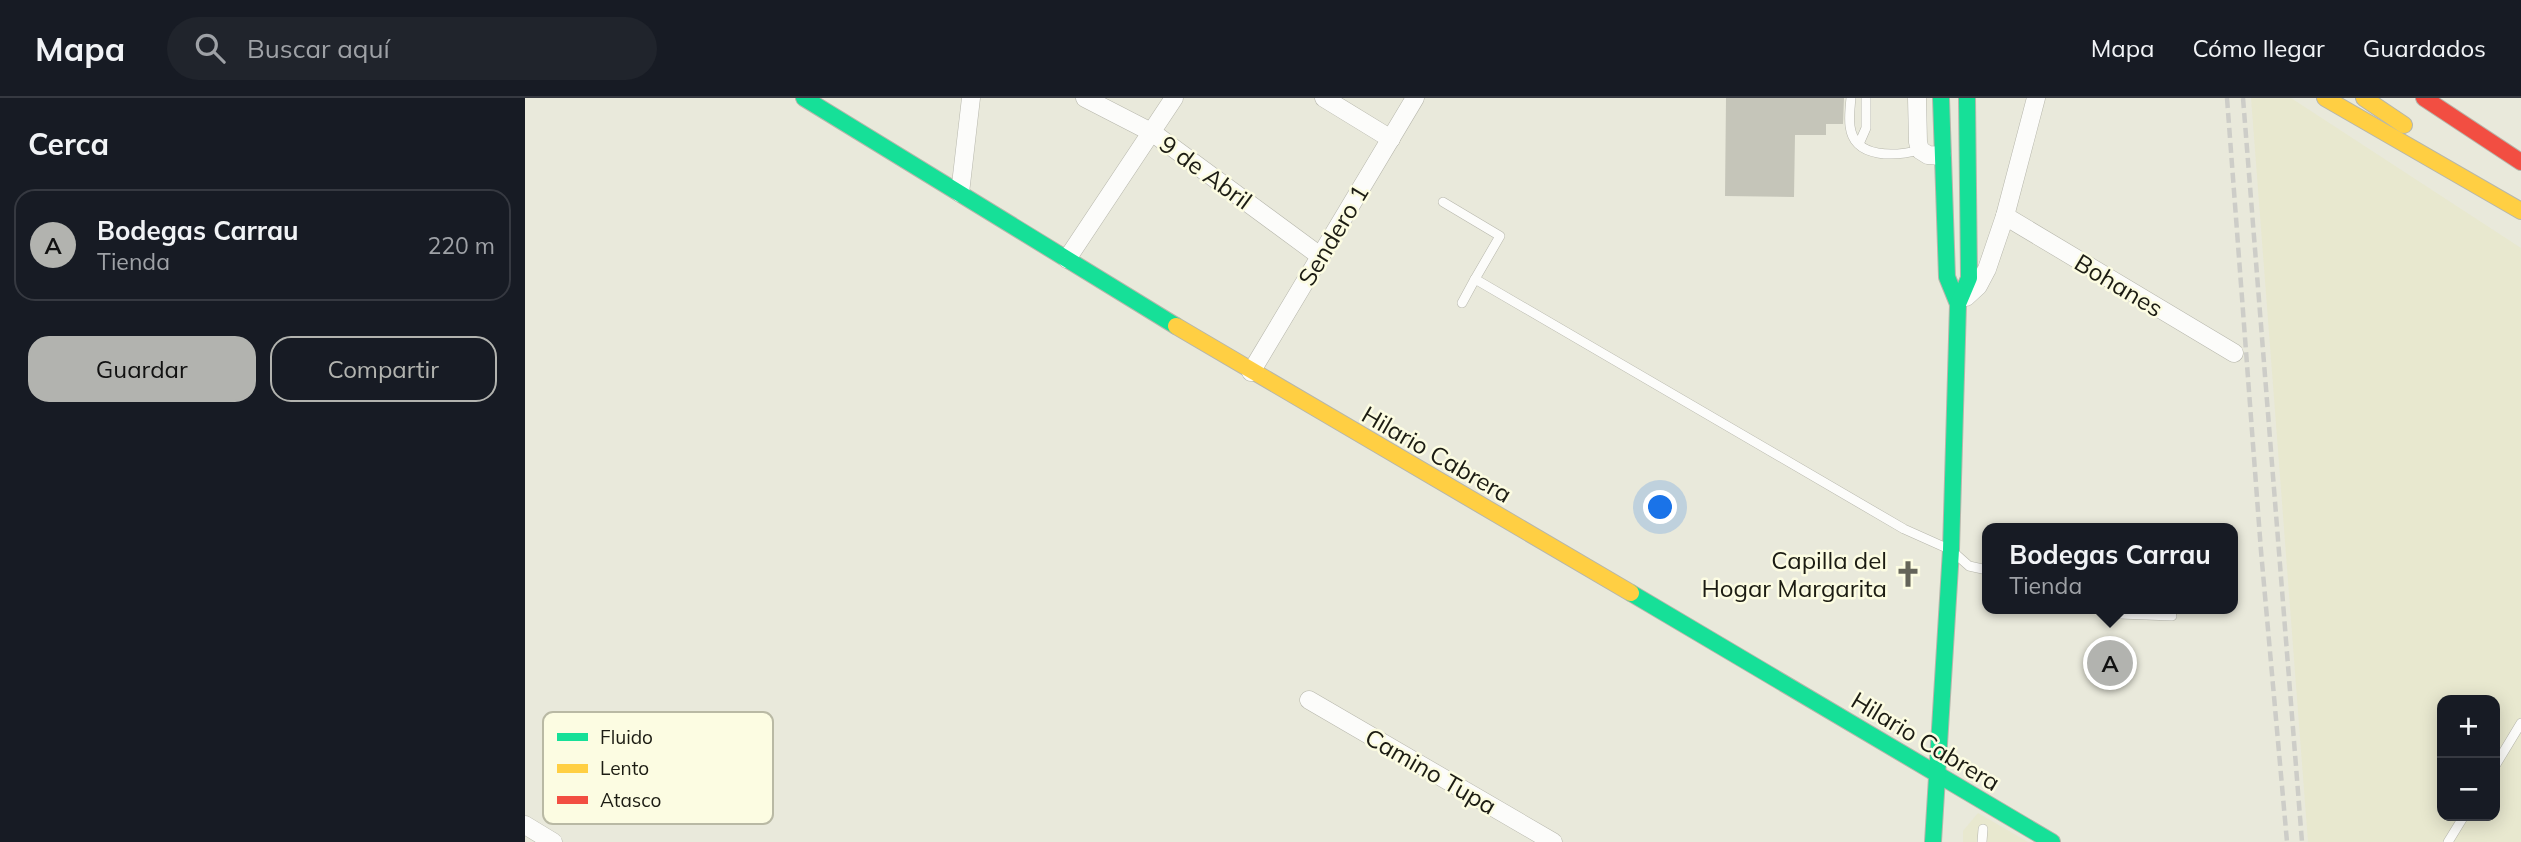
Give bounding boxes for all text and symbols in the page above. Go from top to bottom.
search box [167,17,657,80]
text: Mapa [35,28,125,69]
icon: search [191,29,229,67]
text: Buscar aquí [247,32,390,65]
text: Mapa [2091,33,2154,63]
text: Cómo llegar [2192,33,2325,63]
text: Guardados [2363,33,2486,63]
text: Cerca [28,125,109,163]
street label: 9 de Abril [1154,129,1258,215]
street label: Sendero 1 [1291,179,1375,291]
text: Bodegas Carrau [97,214,299,247]
text: A [44,231,62,260]
text: 220 m [427,231,495,260]
text: Tienda [97,247,170,276]
street label: Bohanes [2069,247,2169,323]
button: Guardar [28,336,256,402]
button: Compartir [270,336,497,402]
street label: Hilario Cabrera [1357,399,1517,509]
your location [1643,490,1677,524]
popup [1982,523,2238,614]
text: Bodegas Carrau [2009,538,2211,571]
place label: Capilla del Hogar Margarita [1701,545,1887,603]
church icon: Capilla del Hogar Margarita [1893,559,1923,589]
text: Tienda [2009,571,2082,600]
pin: A [2087,637,2133,689]
street label: Hilario Cabrera [1846,685,2006,797]
map controls [2437,695,2500,821]
button: + [2437,695,2500,758]
legend [543,712,773,824]
street label: Camino Tupa [1360,721,1502,821]
text: Fluido [600,725,653,749]
text: Lento [600,756,649,780]
button: − [2437,758,2500,821]
text: Atasco [600,788,661,812]

